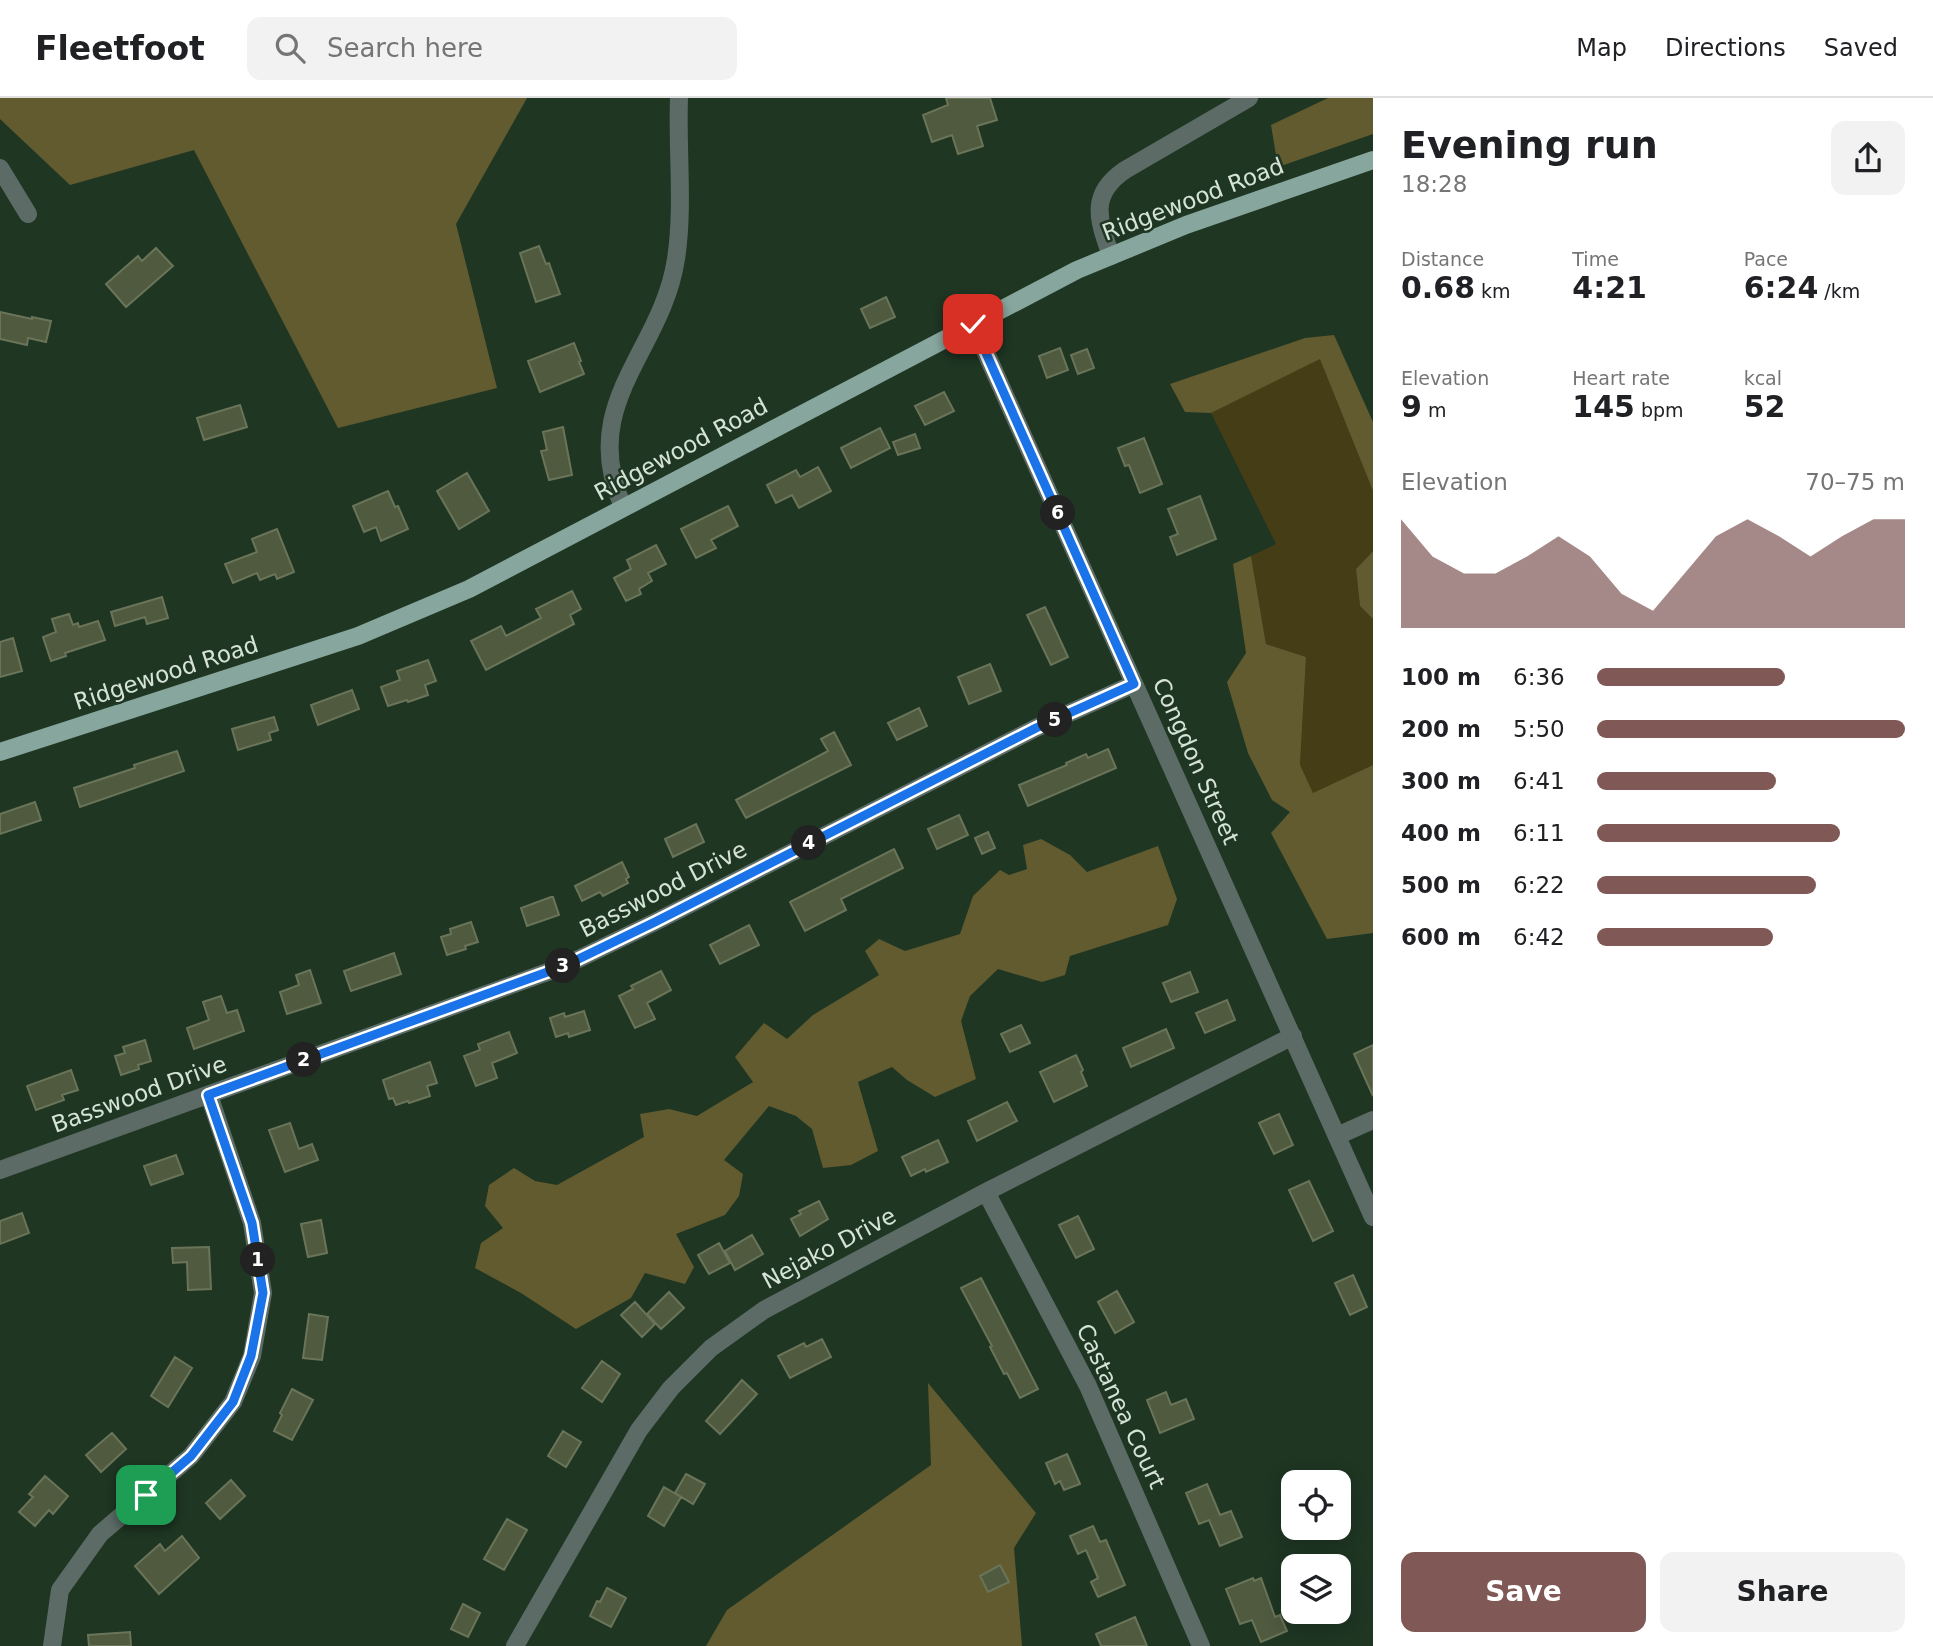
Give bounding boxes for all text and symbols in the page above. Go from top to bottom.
search box [247,17,737,80]
text: Fleetfoot [35,29,205,68]
icon: search [271,29,309,67]
text: Search here [327,33,483,63]
text: Map [1576,34,1627,62]
text: Directions [1665,34,1786,62]
text: Saved [1824,34,1898,62]
button: share [1831,121,1905,195]
text: Evening run [1401,123,1658,167]
street label: Ridgewood Road [1099,152,1287,246]
text: 18:28 [1401,171,1467,197]
text: Distance [1401,248,1484,270]
text: Time [1572,248,1619,270]
text: Pace [1744,248,1788,270]
text: 0.68 [1401,270,1475,305]
text: 4:21 [1572,270,1647,305]
text: 6:24 [1744,270,1818,305]
text: km [1475,280,1511,302]
text: /km [1818,280,1860,302]
pin [943,294,1003,354]
icon: check [954,305,992,343]
text: Elevation [1401,367,1489,389]
text: Heart rate [1572,367,1670,389]
text: kcal [1744,367,1782,389]
text: 9 [1401,389,1422,424]
text: 145 [1572,389,1635,424]
text: 52 [1744,389,1785,424]
street label: Ridgewood Road [590,392,772,506]
text: m [1422,399,1446,421]
text: bpm [1635,399,1684,421]
text: Elevation [1401,469,1508,495]
text: 70–75 m [1805,469,1905,495]
pin: 6 [1040,496,1076,530]
text: 6 [1051,501,1064,523]
street label: Ridgewood Road [71,631,261,715]
text: 100 m [1401,664,1481,690]
text: 6:36 [1513,664,1565,690]
street label: Congdon Street [1148,674,1244,848]
pin: 5 [1038,702,1072,738]
text: 5 [1048,708,1061,730]
text: 200 m [1401,716,1481,742]
text: 5:50 [1513,716,1565,742]
text: 300 m [1401,768,1481,794]
text: 6:41 [1513,768,1565,794]
text: 400 m [1401,820,1481,846]
text: 6:11 [1513,820,1565,846]
pin: 4 [792,826,826,860]
text: 4 [802,831,815,853]
street label: Basswood Drive [575,836,751,942]
text: 500 m [1401,872,1481,898]
text: 6:22 [1513,872,1565,898]
text: 600 m [1401,924,1481,950]
text: 6:42 [1513,924,1565,950]
pin: 3 [546,948,580,984]
text: 3 [556,954,569,976]
pin: 2 [286,1042,322,1077]
text: 2 [297,1048,310,1070]
street label: Basswood Drive [48,1050,230,1138]
street label: Nejako Drive [758,1202,900,1294]
pin: 1 [240,1242,276,1278]
text: 1 [251,1248,264,1270]
street label: Castanea Court [1071,1320,1171,1492]
pin [116,1465,176,1525]
map controls [1281,1470,1351,1624]
button: locate [1281,1470,1351,1540]
icon: arrive [127,1476,165,1514]
button: Save [1401,1552,1646,1632]
button: Share [1660,1552,1905,1632]
button: layers [1281,1554,1351,1624]

